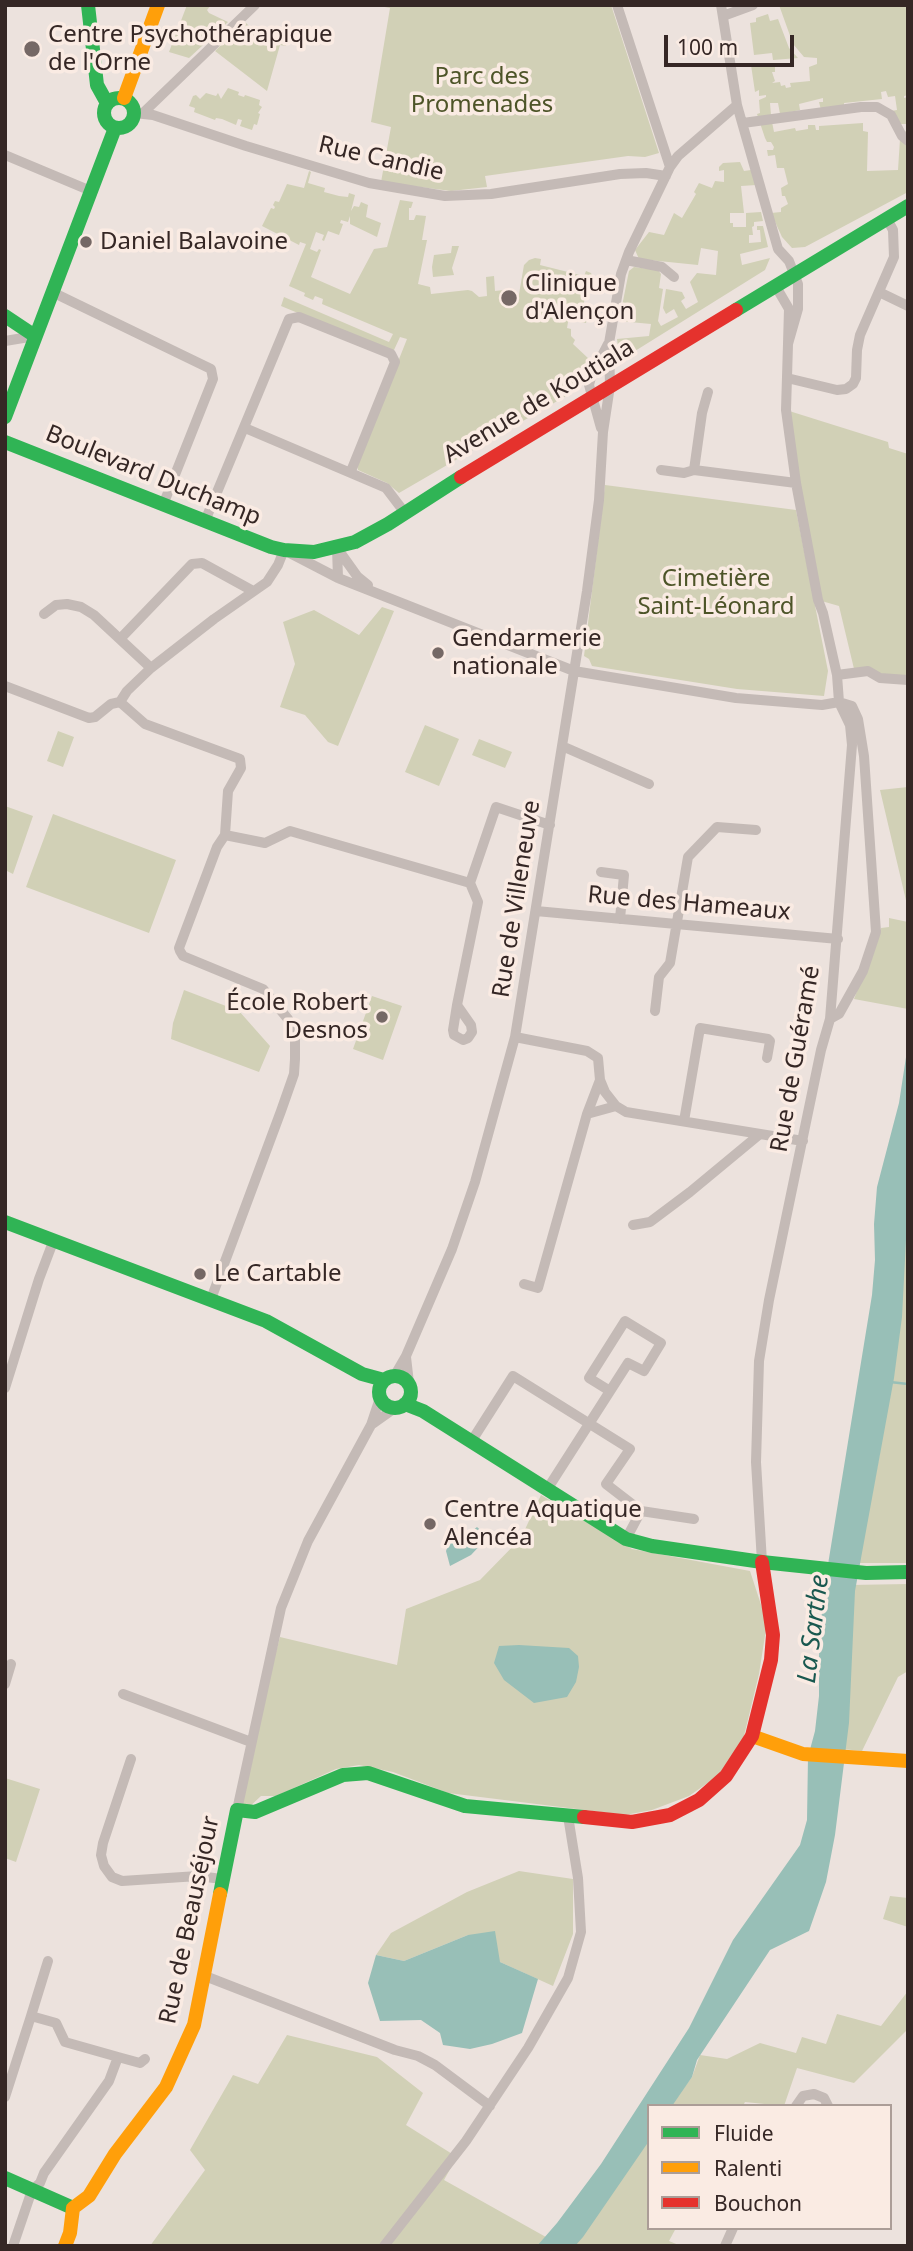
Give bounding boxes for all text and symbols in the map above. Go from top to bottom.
place label: Centre Psychothérapique de l'Orne [48,21,333,77]
scale bar [668,21,797,65]
text: 100 m [677,33,738,61]
marker: Centre Psychothérapique de l'Orne [22,39,42,59]
park label: Parc des Promenades [411,63,553,119]
street label: Rue Candie [316,131,446,187]
place label: Daniel Balavoine [100,228,288,256]
marker: Daniel Balavoine [78,234,94,250]
place label: Clinique d'Alençon [525,270,634,326]
marker: Clinique d'Alençon [499,288,519,308]
street label: Avenue de Koutiala [438,334,640,470]
street label: Boulevard Duchamp [41,420,265,532]
park label: Cimetière Saint-Léonard [637,565,795,621]
place label: Gendarmerie nationale [452,625,602,681]
marker: Gendarmerie nationale [430,645,446,661]
street label: Rue de Villeneuve [487,798,547,1000]
street label: Rue des Hameaux [586,881,792,927]
street label: Rue de Guéramé [765,964,827,1154]
place label: École Robert Desnos [226,989,368,1045]
marker: École Robert Desnos [374,1009,390,1025]
place label: Le Cartable [214,1260,342,1288]
marker: Le Cartable [192,1266,208,1282]
place label: Centre Aquatique Alencéa [444,1496,642,1552]
marker: Centre Aquatique Alencéa [422,1516,438,1532]
water label: La Sarthe [792,1573,836,1685]
street label: Rue de Beauséjour [154,1813,226,2027]
legend [647,2104,892,2230]
text: Fluide [714,2119,773,2147]
text: Ralenti [714,2154,782,2182]
text: Bouchon [714,2189,802,2217]

